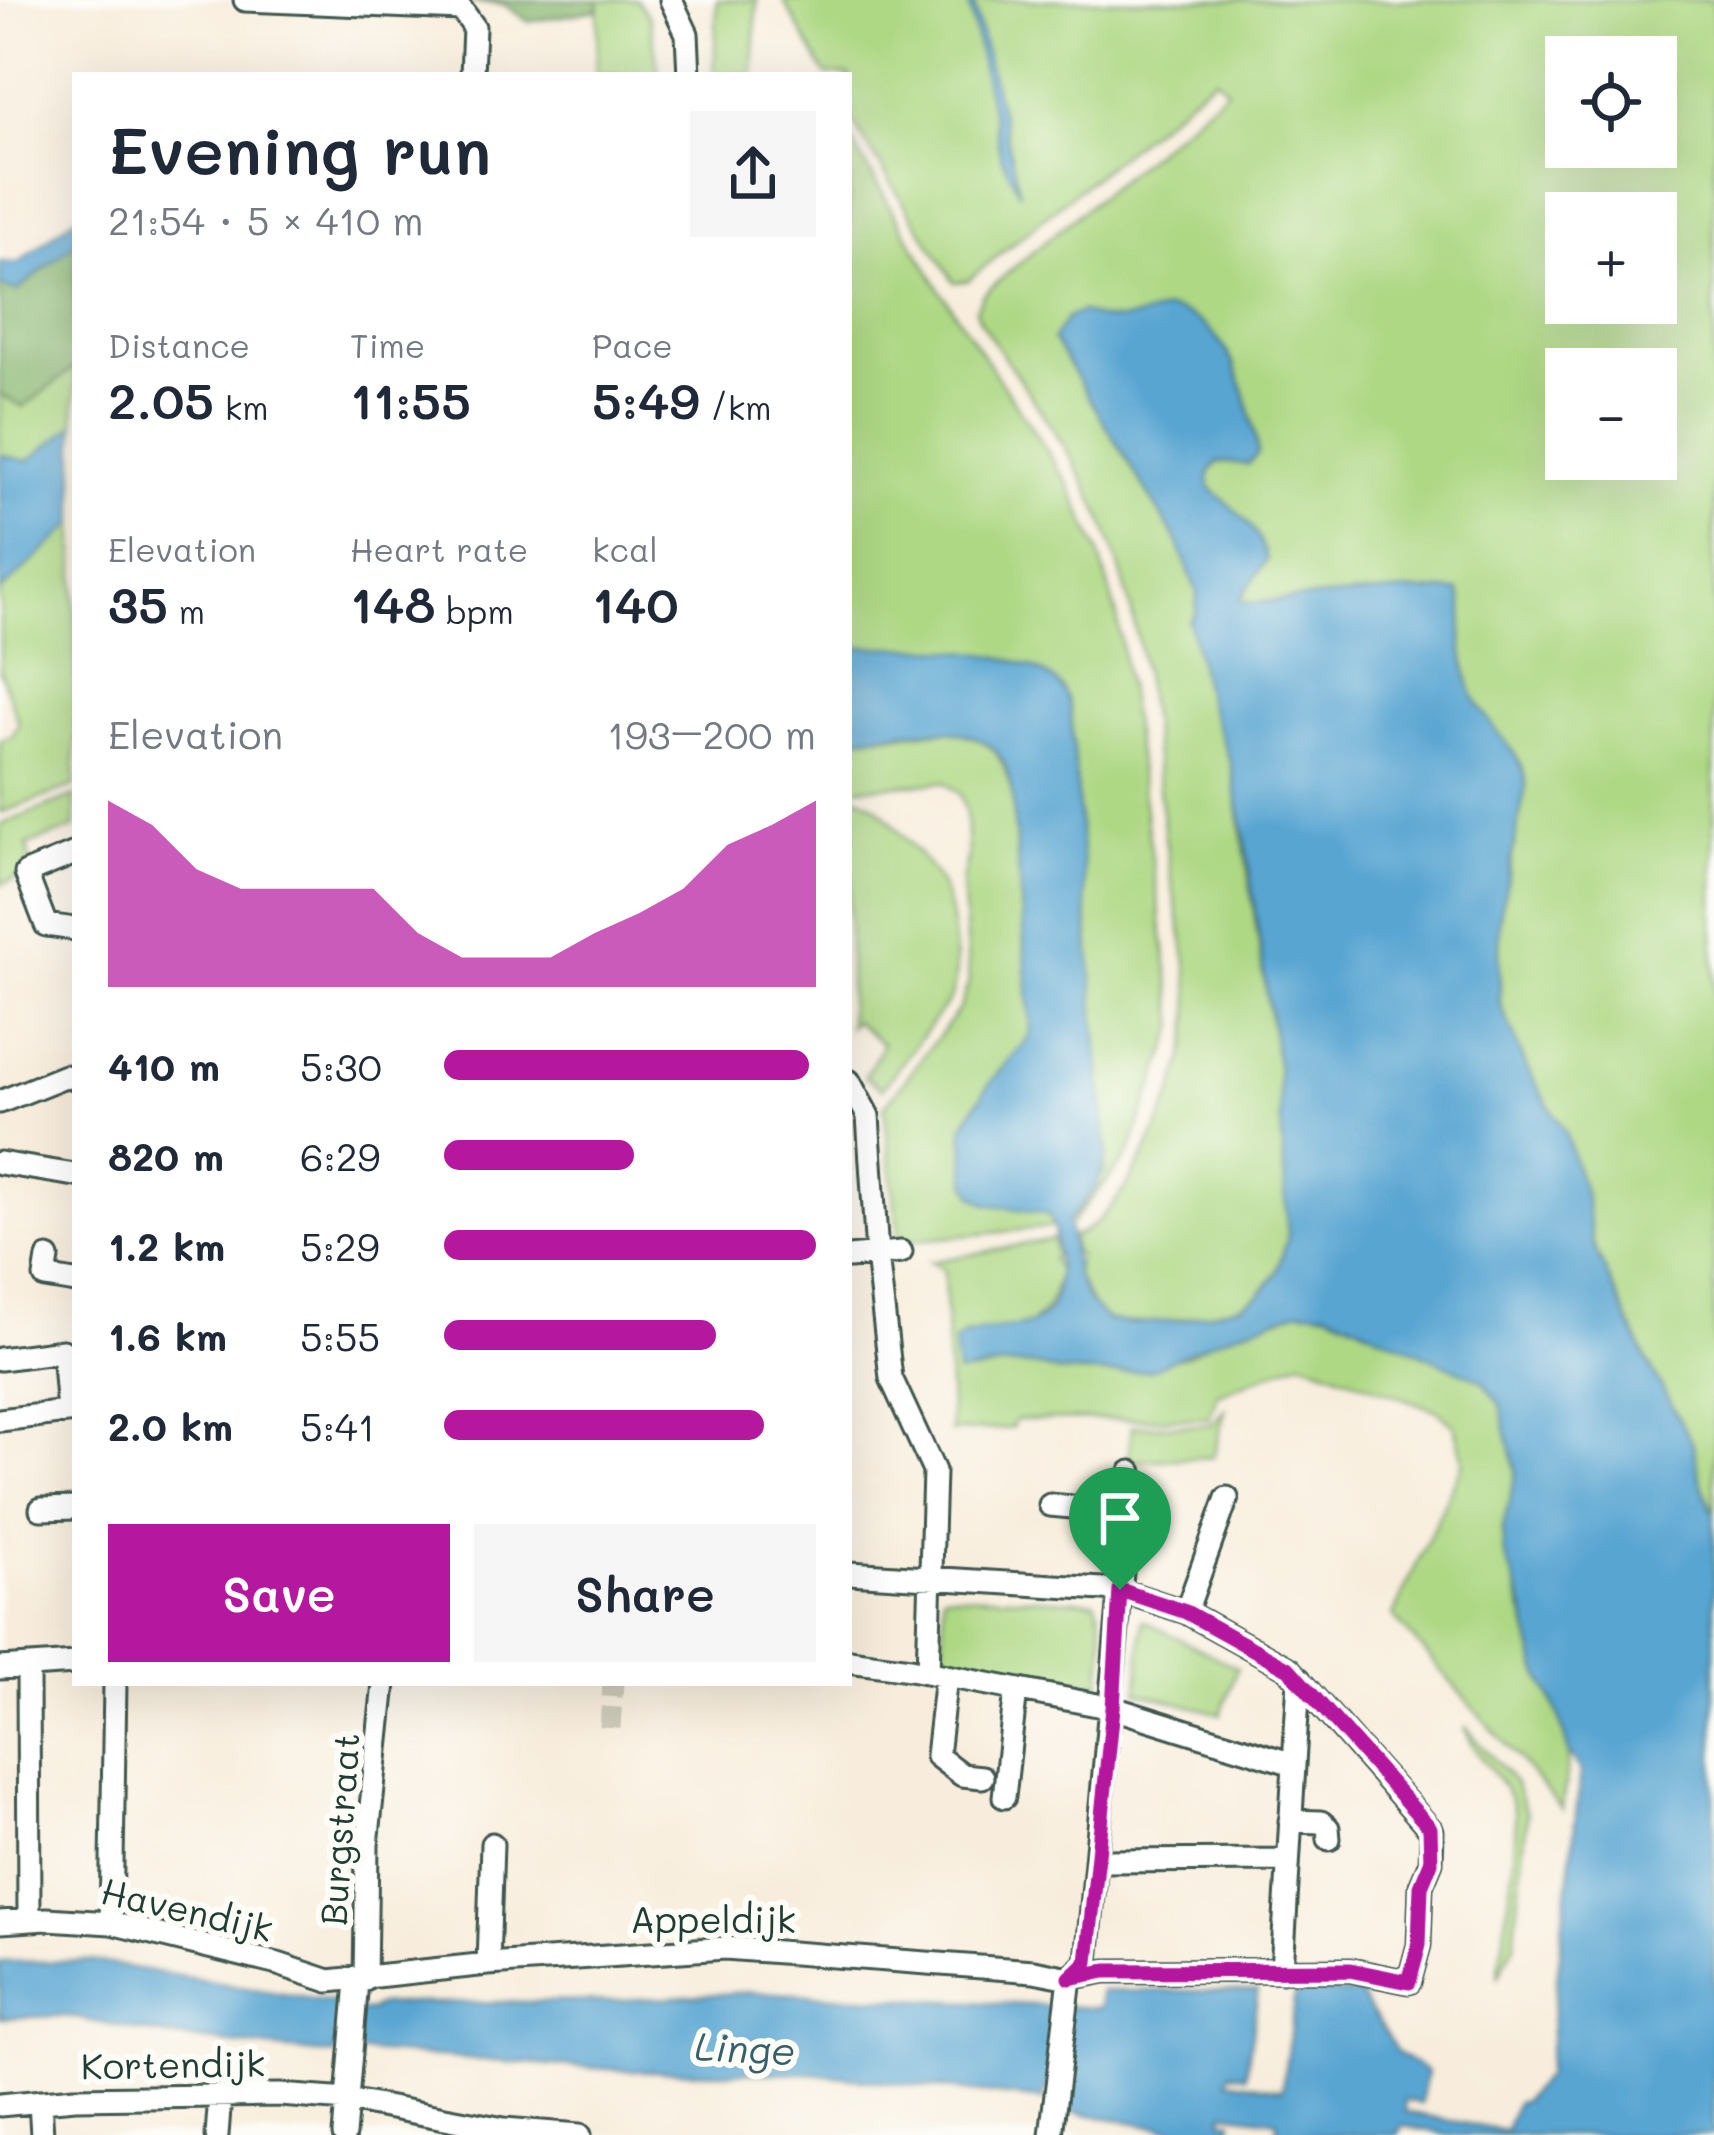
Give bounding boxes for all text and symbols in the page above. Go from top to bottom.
map controls [1545,36,1677,480]
button: locate [1545,36,1677,168]
text: Evening run [108,106,491,192]
button: share [690,111,816,237]
button: + [1545,192,1677,324]
text: 21:54 · 5 × 410 m [108,194,424,245]
text: Distance [108,323,250,366]
text: Time [350,323,425,366]
text: Pace [592,323,673,366]
button: − [1545,348,1677,480]
text: 2.05 [108,366,214,433]
text: 11:55 [350,366,471,433]
text: 5:49 [592,366,700,433]
text: km [214,385,268,428]
text: /km [700,385,772,428]
text: Elevation [108,527,256,570]
text: Heart rate [350,527,528,570]
text: kcal [592,527,658,570]
text: 35 [108,570,168,637]
text: 148 [350,570,436,637]
text: 140 [592,570,679,637]
text: m [168,589,205,632]
text: bpm [436,589,514,632]
text: Elevation [108,708,283,759]
text: 193–200 m [607,708,816,759]
text: 410 m [108,1040,220,1091]
text: 5:30 [300,1040,382,1091]
text: 820 m [108,1130,224,1181]
text: 6:29 [300,1130,380,1181]
text: 1.2 km [108,1220,225,1271]
text: 5:29 [300,1220,380,1271]
text: 1.6 km [108,1310,227,1361]
text: 5:55 [300,1310,380,1361]
text: 2.0 km [108,1400,233,1451]
text: 5:41 [300,1400,375,1451]
pin [1069,1467,1171,1590]
icon: arrive [1087,1485,1153,1551]
button: Save [108,1524,450,1662]
button: Share [474,1524,816,1662]
street label: Burgstraat [308,1731,369,1927]
street label: Havendijk [97,1866,278,1951]
street label: Appeldijk [630,1895,796,1942]
water label: Linge [693,2019,797,2077]
street label: Kortendijk [80,2038,266,2089]

